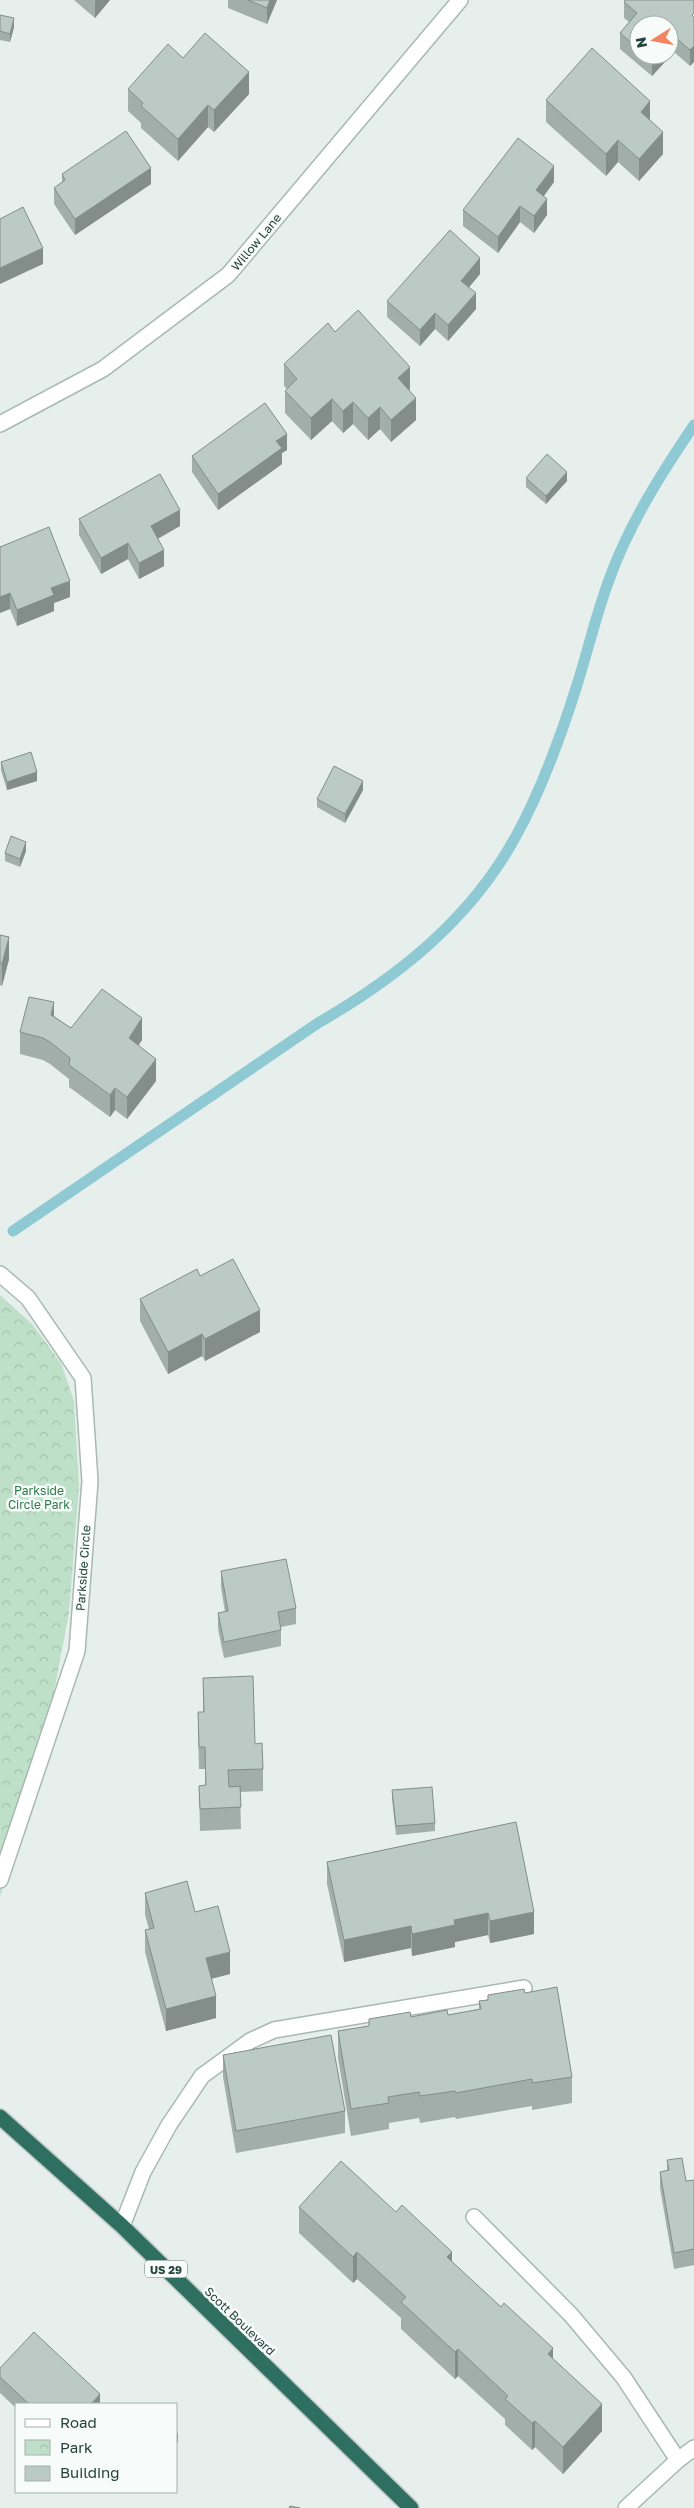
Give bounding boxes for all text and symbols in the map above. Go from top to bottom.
north arrow [629,15,679,65]
text: N [631,36,650,49]
street label: Willow Lane [228,210,284,274]
park label: Parkside Circle Park [8,1483,70,1512]
street label: Parkside Circle [73,1525,93,1611]
road number: US 29 [145,2260,187,2278]
street label: Scott Boulevard [202,2284,278,2358]
legend [15,2403,178,2493]
text: Road [60,2413,97,2431]
text: Park [60,2438,93,2456]
text: Building [60,2463,120,2481]

